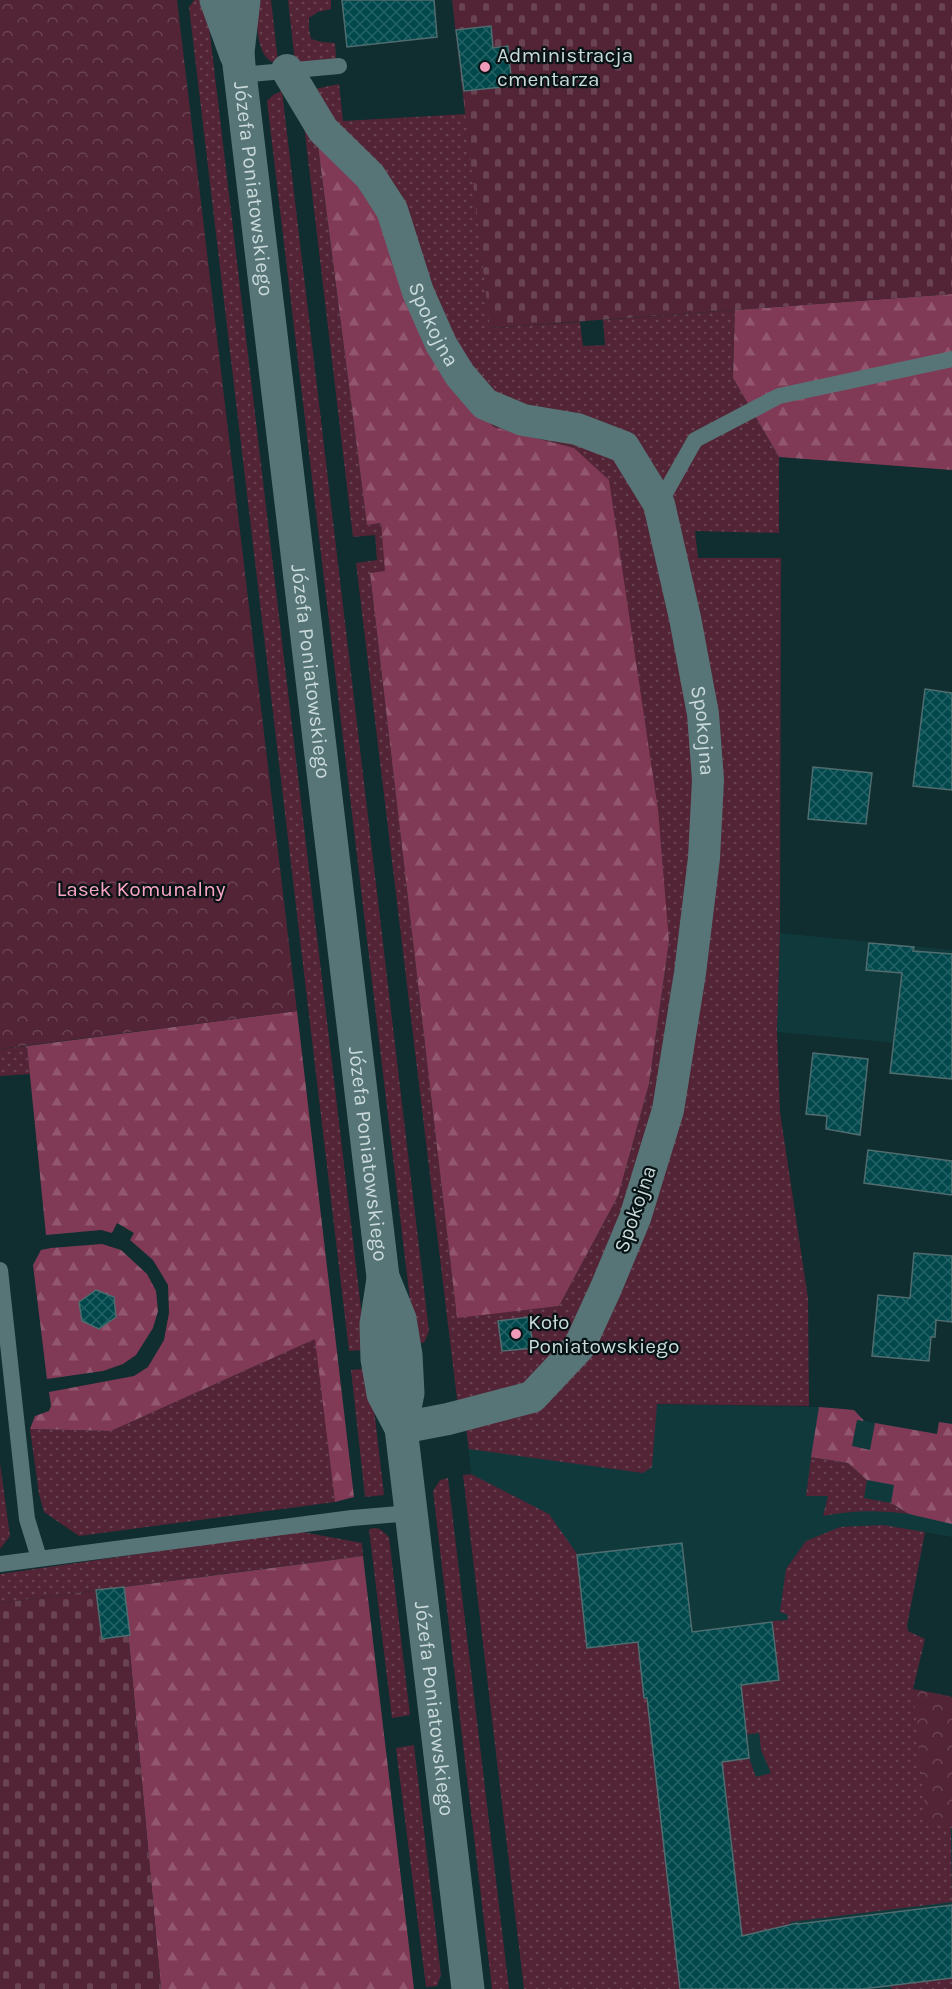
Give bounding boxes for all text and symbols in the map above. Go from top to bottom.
place label: Administracja cmentarza [497,43,633,91]
marker: Administracja cmentarza [478,60,492,74]
street label: Józefa Poniatowskiego [229,80,278,297]
street label: Spokojna [404,279,464,371]
street label: Józefa Poniatowskiego [286,563,336,780]
street label: Spokojna [686,683,720,776]
park label: Lasek Komunalny [56,877,226,901]
street label: Józefa Poniatowskiego [344,1045,393,1263]
street label: Spokojna [609,1162,661,1256]
place label: Koło Poniatowskiego [528,1310,679,1358]
marker: Koło Poniatowskiego [509,1327,523,1341]
street label: Józefa Poniatowskiego [410,1600,459,1817]

